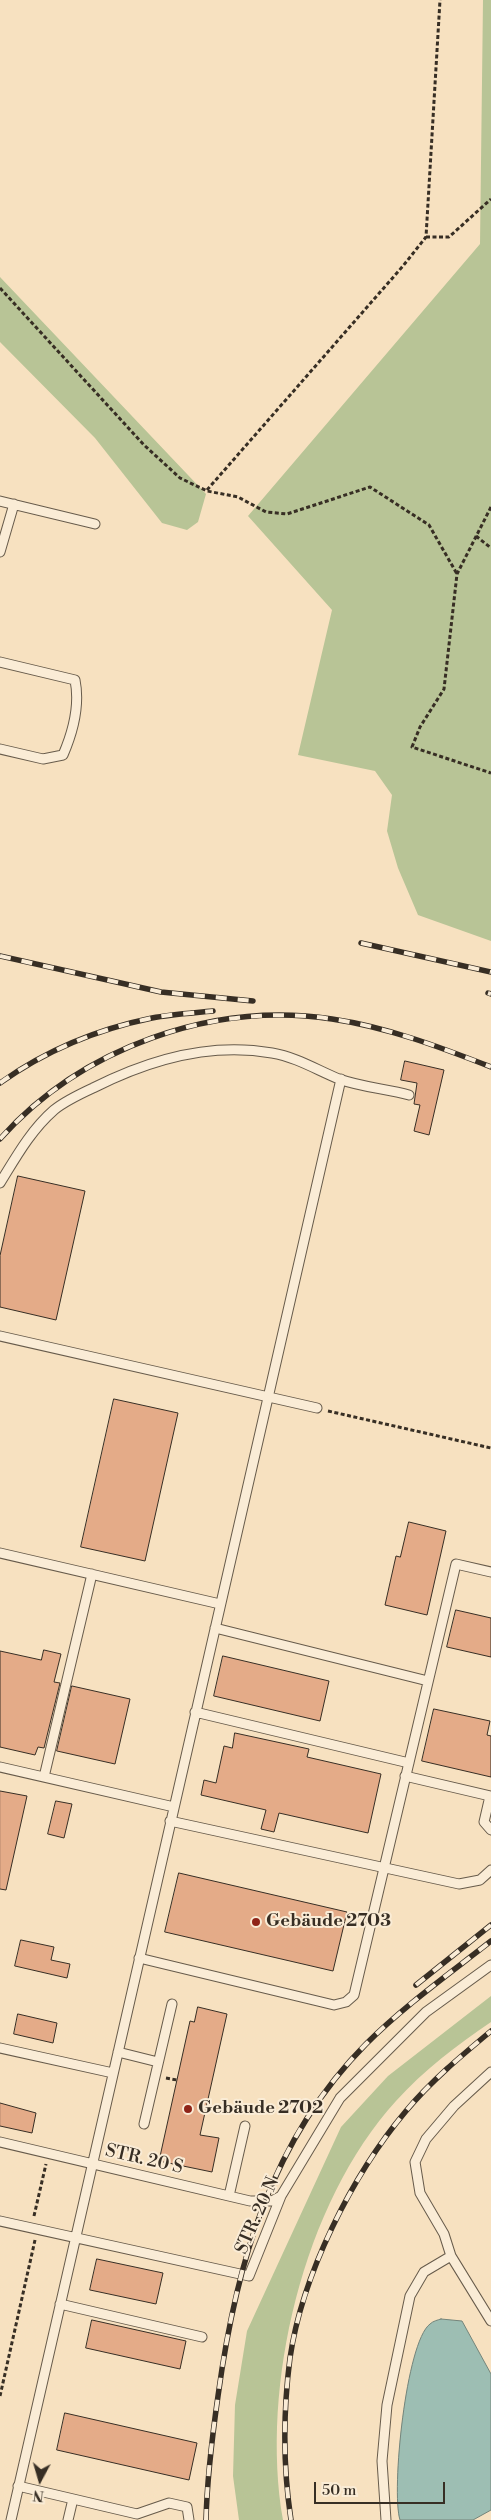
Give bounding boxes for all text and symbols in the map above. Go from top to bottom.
place label: Gebäude 2703 [266,1911,391,1933]
marker: Gebäude 2703 [250,1916,262,1928]
place label: Gebäude 2702 [198,2098,323,2120]
marker: Gebäude 2702 [182,2103,194,2115]
street label: STR. 20 S [103,2141,185,2179]
street label: STR. 20 N [231,2174,285,2258]
north arrow [15,2455,65,2505]
scale bar [316,2472,447,2504]
text: 50 m [322,2481,356,2500]
text: N [32,2485,45,2504]

